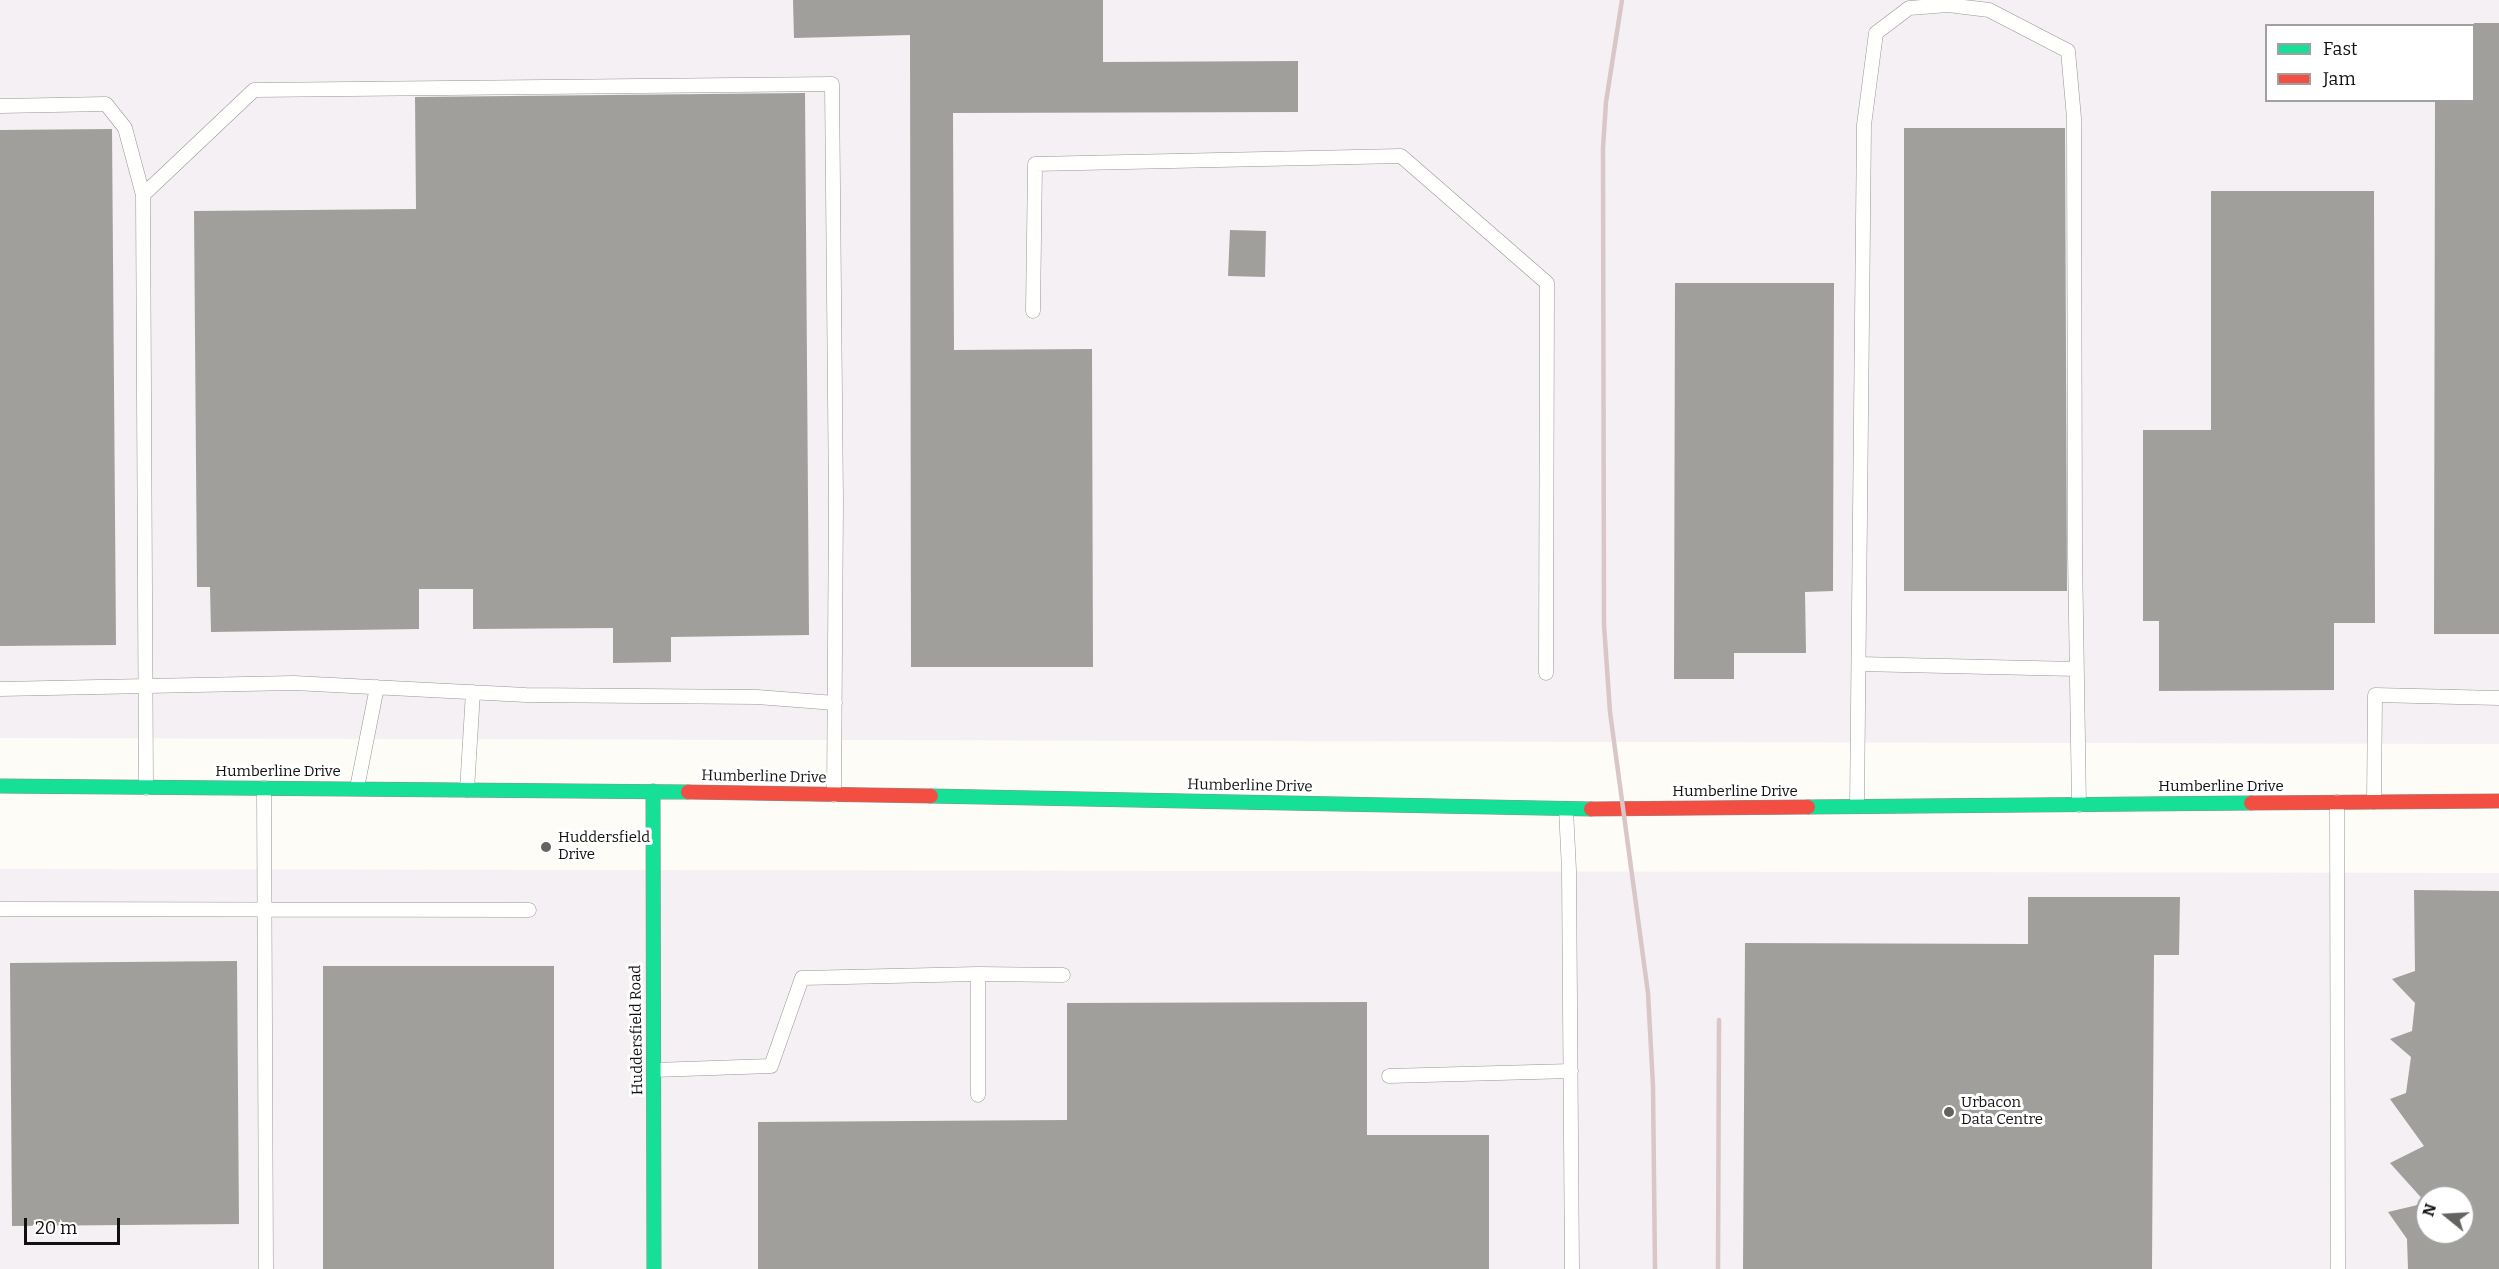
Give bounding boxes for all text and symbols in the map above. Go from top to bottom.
legend [2265,24,2475,102]
text: Fast [2323,38,2358,60]
text: Jam [2323,68,2356,90]
street label: Humberline Drive [215,763,341,781]
street label: Humberline Drive [701,767,827,787]
street label: Humberline Drive [1187,776,1313,796]
street label: Humberline Drive [2158,778,2284,796]
street label: Humberline Drive [1672,783,1798,801]
place label: Huddersfield Drive [558,829,650,864]
marker: Huddersfield Drive [539,840,553,854]
street label: Huddersfield Road [627,965,647,1095]
place label: Urbacon Data Centre [1961,1094,2043,1129]
marker: Urbacon Data Centre [1942,1105,1956,1119]
north arrow [2415,1185,2475,1245]
text: N [2418,1201,2440,1219]
scale bar [27,1206,123,1244]
text: 20 m [35,1217,77,1239]

